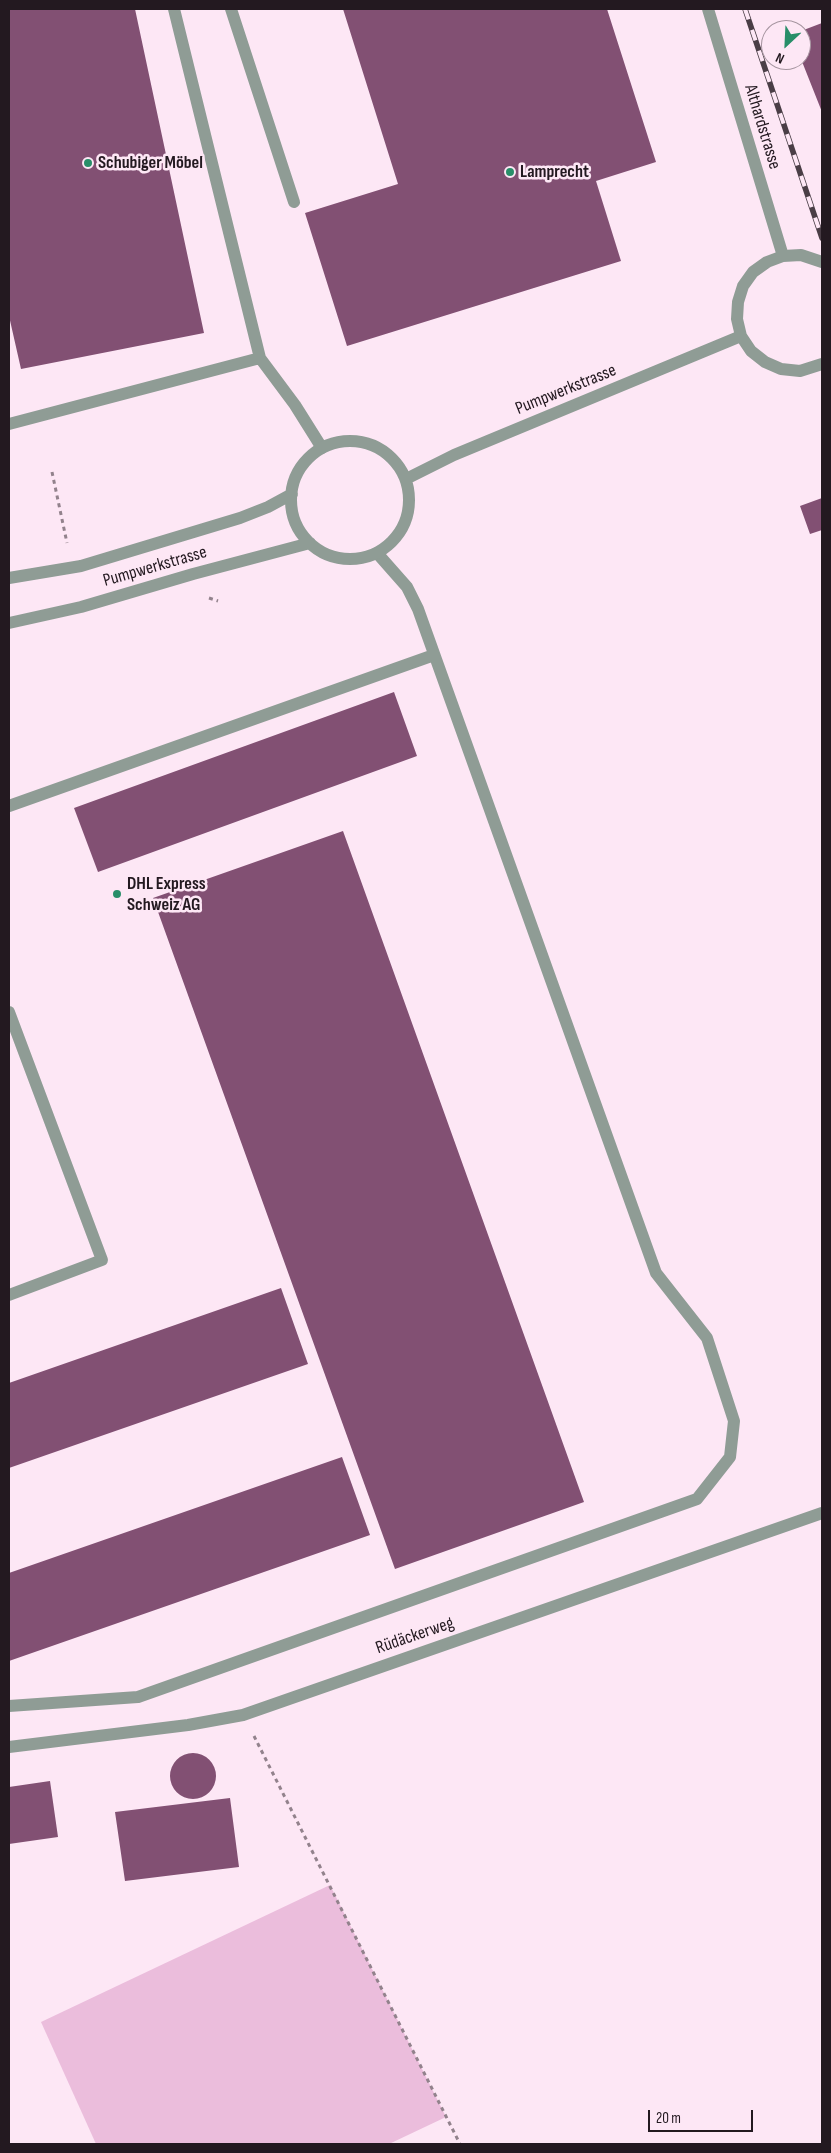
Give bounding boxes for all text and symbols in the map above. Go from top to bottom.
north arrow [761,20,811,70]
text: N [773,49,787,67]
street label: Althardstrasse [739,82,785,172]
place label: Schubiger Möbel [98,152,203,174]
marker: Schubiger Möbel [82,157,94,169]
place label: Lamprecht [520,161,589,183]
marker: Lamprecht [504,166,516,178]
street label: Pumpwerkstrasse [512,360,620,420]
street label: Pumpwerkstrasse [101,542,209,592]
place label: DHL Express Schweiz AG [127,873,206,916]
marker: DHL Express Schweiz AG [111,888,123,900]
street label: Rüdäckerweg [373,1613,457,1659]
scale bar [651,2100,756,2132]
text: 20 m [656,2109,681,2128]

